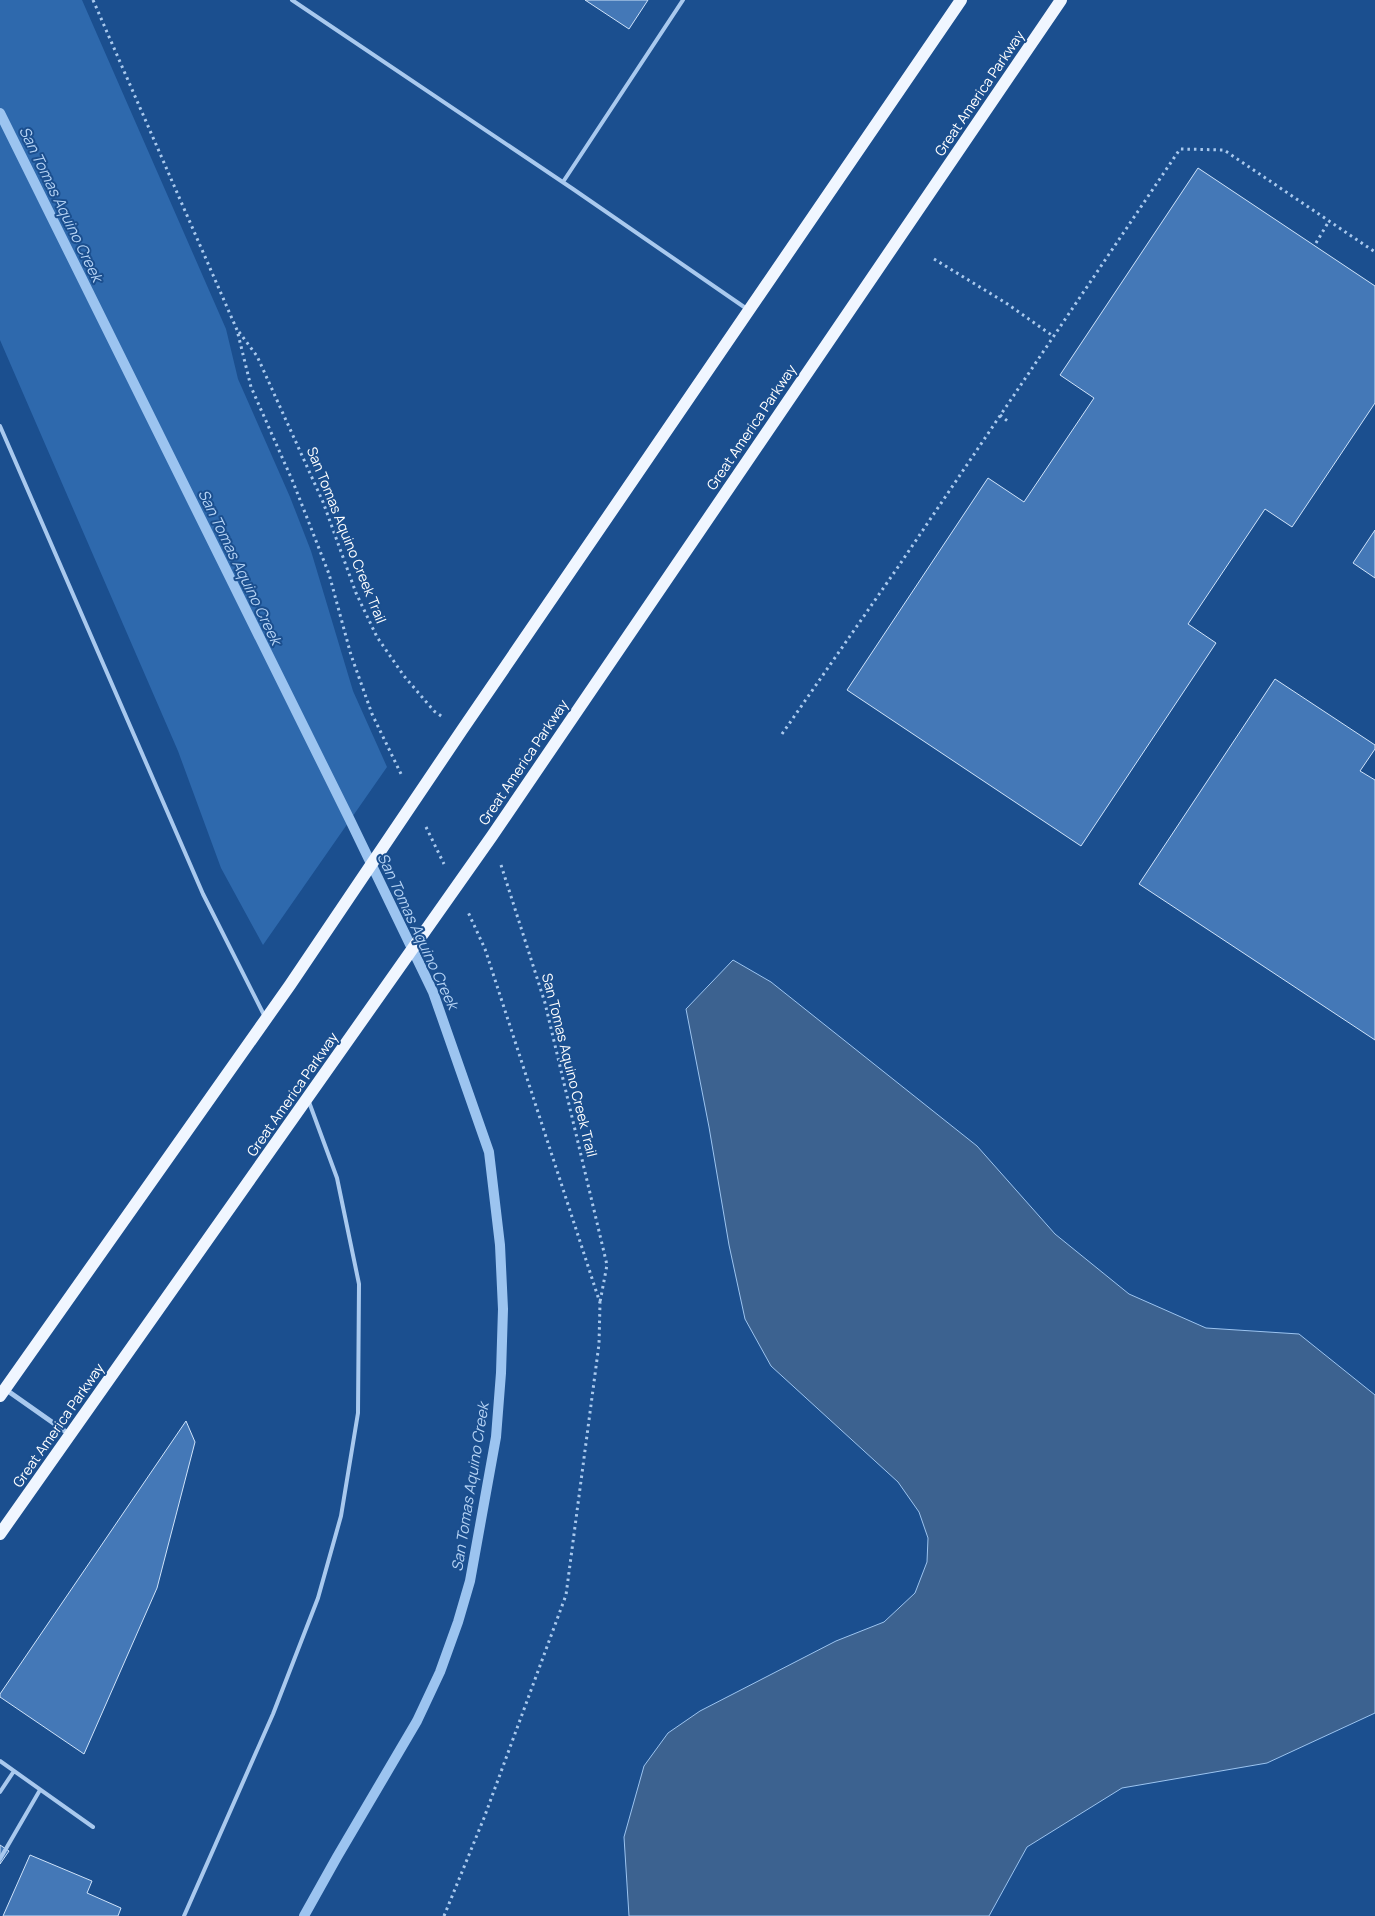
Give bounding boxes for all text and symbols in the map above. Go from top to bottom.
street label: Great America Parkway [930,26,1028,159]
water label: San Tomas Aquino Creek [14,123,109,288]
street label: Great America Parkway [702,360,800,493]
street label: San Tomas Aquino Creek Trail [303,444,391,626]
water label: San Tomas Aquino Creek [193,486,288,651]
street label: Great America Parkway [474,695,572,828]
water label: San Tomas Aquino Creek [372,849,465,1015]
street label: San Tomas Aquino Creek Trail [538,971,602,1159]
street label: Great America Parkway [242,1028,342,1160]
street label: Great America Parkway [8,1359,108,1491]
water label: San Tomas Aquino Creek [446,1399,494,1573]

